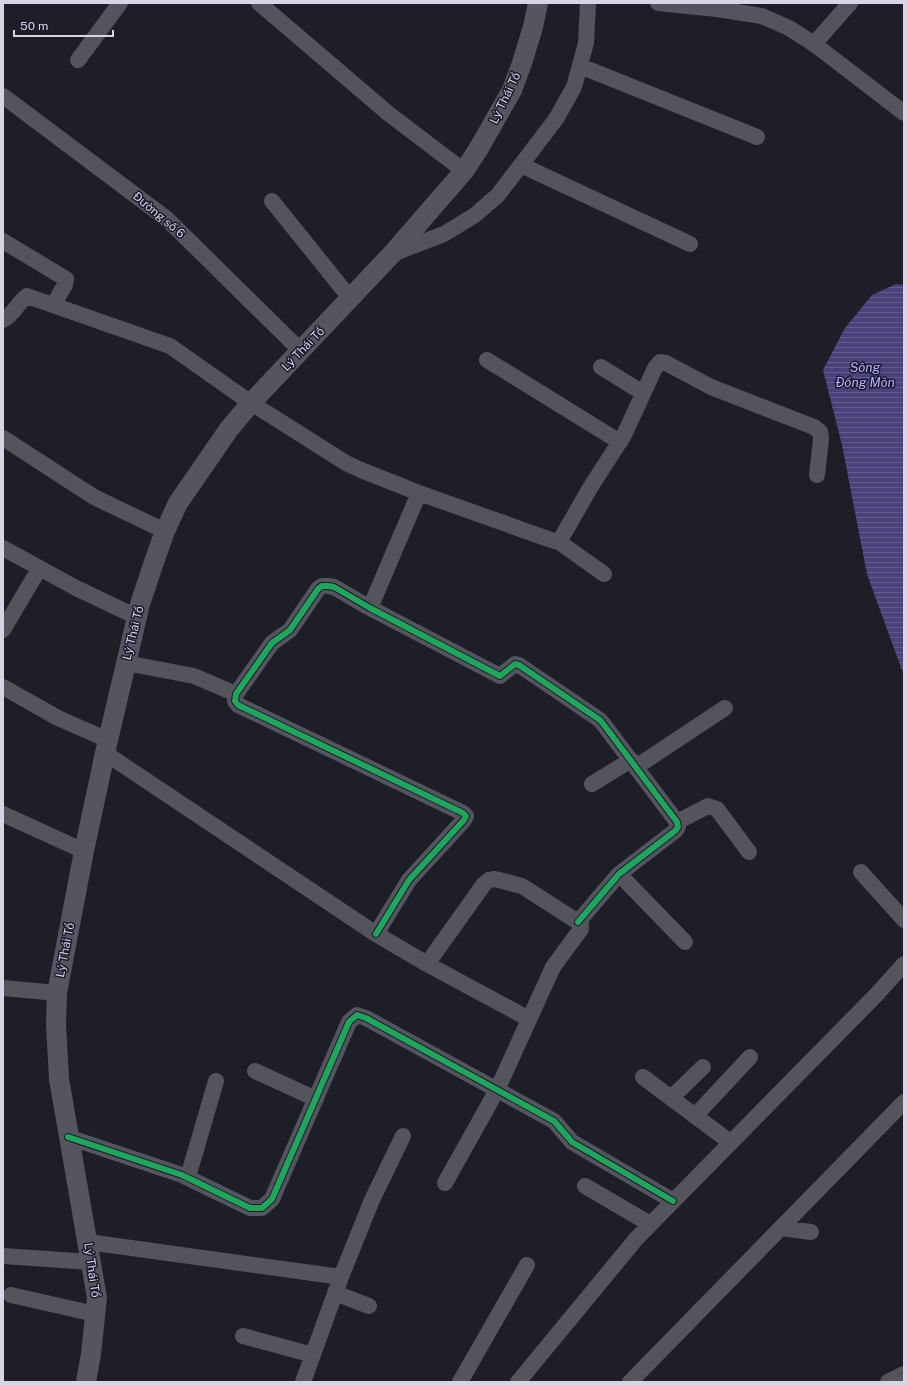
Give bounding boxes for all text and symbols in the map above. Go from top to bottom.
scale bar [14,12,113,38]
text: 50 m [20,19,48,33]
street label: Lý Thái Tổ [487,70,524,126]
street label: Đường số 6 [130,189,188,241]
street label: Lý Thái Tổ [279,324,327,374]
water label: Sông Đồng Môn [835,360,895,390]
street label: Lý Thái Tổ [120,604,147,662]
street label: Lý Thái Tổ [53,921,77,979]
street label: Lý Thái Tổ [81,1242,103,1299]

